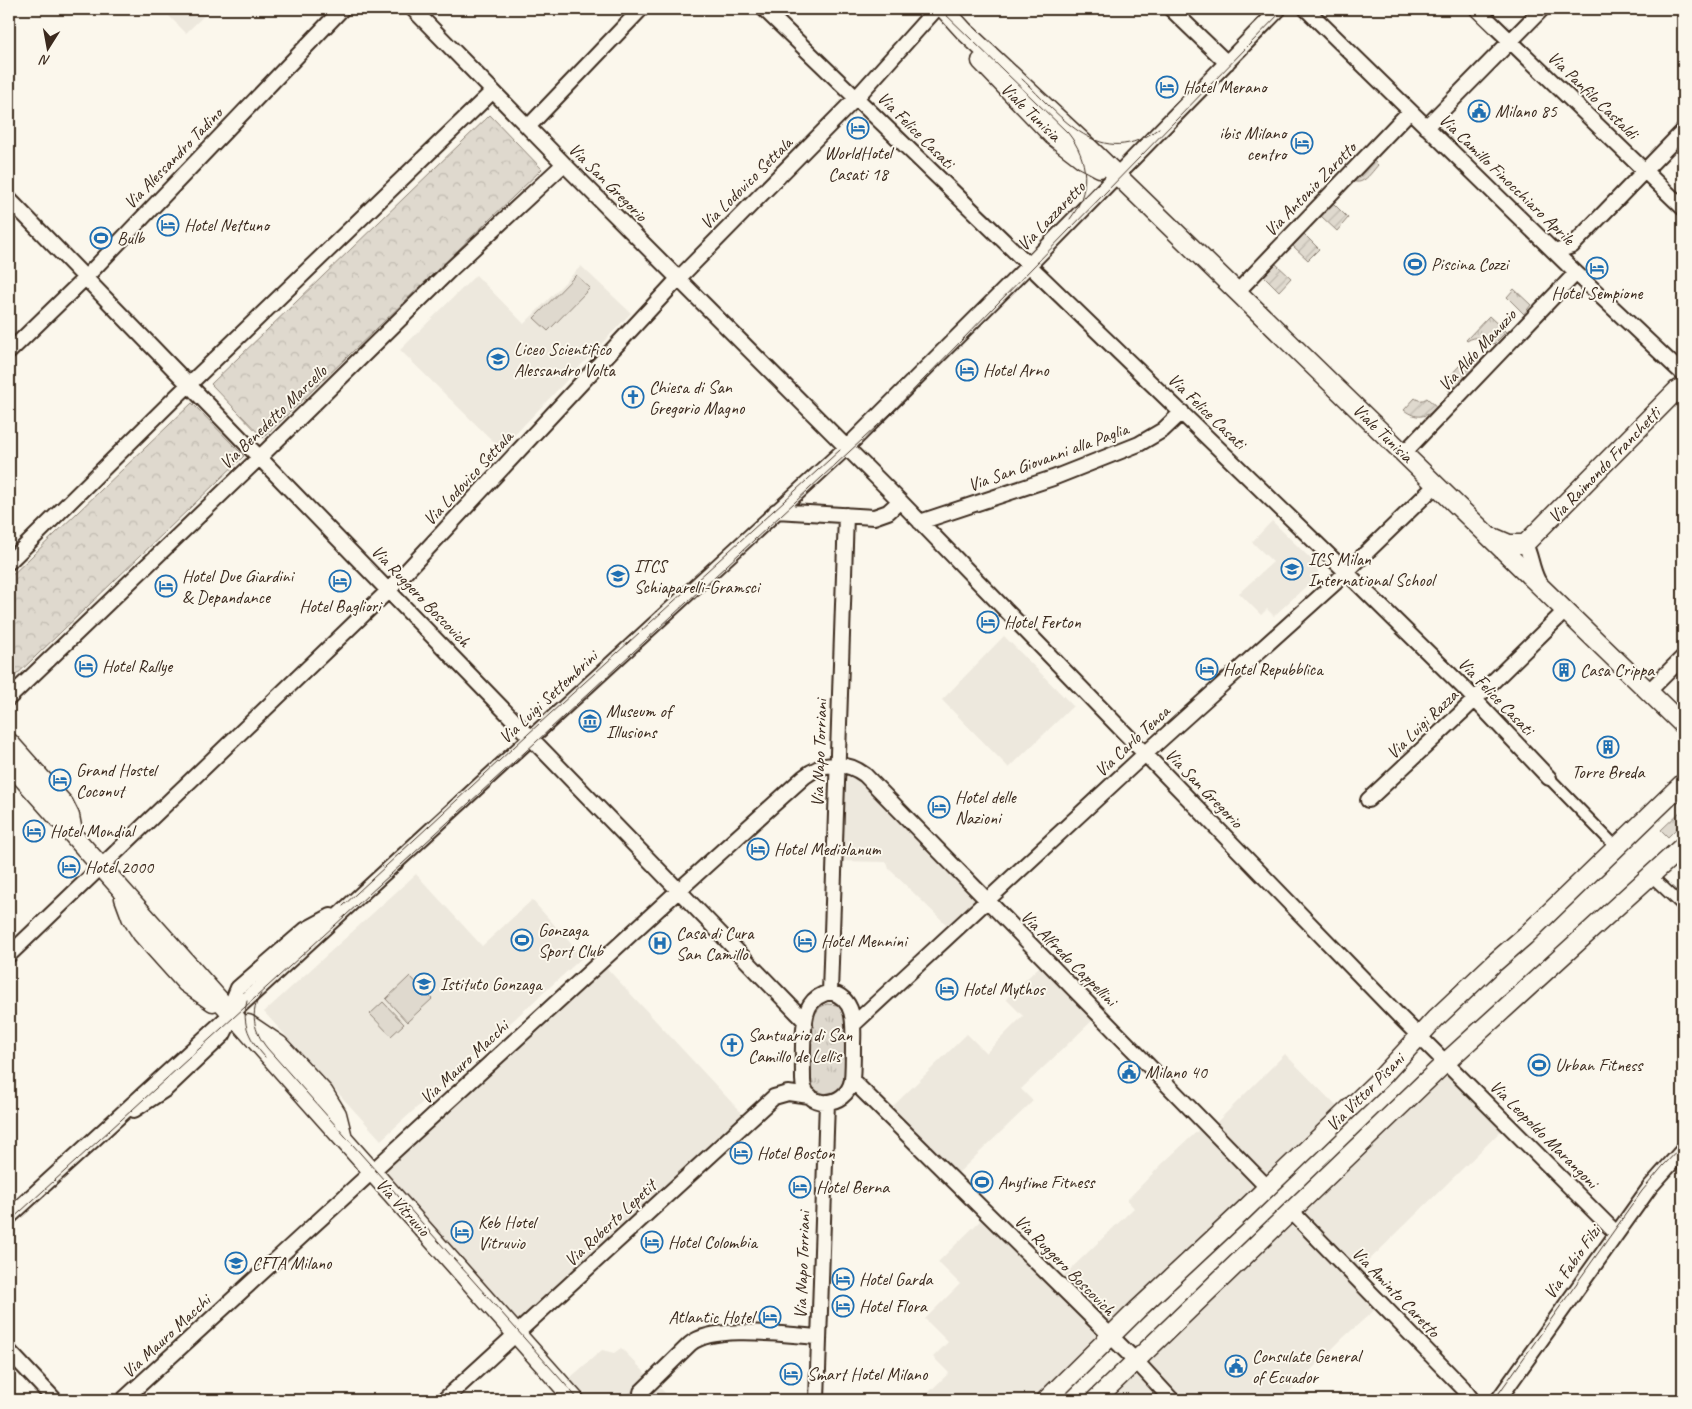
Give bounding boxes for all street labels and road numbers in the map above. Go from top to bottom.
street label: Via Panfilo Castaldi [1543,46,1645,146]
street label: Viale Tunisia [996,78,1067,147]
street label: Via Felice Casati [873,87,961,175]
street label: Via Alessandro Tadino [119,101,228,213]
street label: Via Camillo Finocchiaro Aprile [1435,109,1580,250]
street label: Via Lodovico Settala [695,131,798,234]
street label: Via Antonio Zarotto [1259,136,1362,241]
street label: Via San Gregorio [564,138,653,227]
street label: Via Lazzaretto [1012,175,1091,256]
street label: Via Aldo Manuzio [1433,303,1522,396]
street label: Via Benedetto Marcello [215,359,332,474]
street label: Via Felice Casati [1163,368,1253,456]
street label: Viale Tunisia [1348,399,1419,468]
street label: Via Raimondo Franchetti [1543,401,1667,527]
street label: Via San Giovanni alla Paglia [965,417,1133,496]
street label: Via Lodovico Settala [418,425,519,530]
street label: Via Ruggero Boscovich [367,540,476,652]
street label: Via Luigi Settembrini [494,644,604,748]
street label: Via Felice Casati [1453,652,1541,742]
street label: Via Luigi Razza [1382,684,1463,763]
street label: Via Napo Torriani [806,696,832,807]
street label: Via Carlo Tenca [1090,700,1175,781]
street label: Via San Gregorio [1160,743,1249,834]
street label: Via Alfredo Cappellini [1016,905,1124,1013]
street label: Via Mauro Macchi [415,1014,515,1109]
street label: Via Vittor Pisani [1321,1046,1411,1136]
street label: Via Leopoldo Marangoni [1485,1075,1605,1195]
street label: Via Vitruvio [371,1173,436,1242]
street label: Via Roberto Lepetit [560,1173,663,1271]
street label: Via Napo Torriani [789,1208,815,1319]
street label: Via Ruggero Boscovich [1010,1210,1121,1321]
street label: Via Fabio Filzi [1539,1219,1607,1303]
street label: Via Aminto Caretto [1347,1242,1446,1343]
street label: Via Mauro Macchi [117,1288,217,1383]

